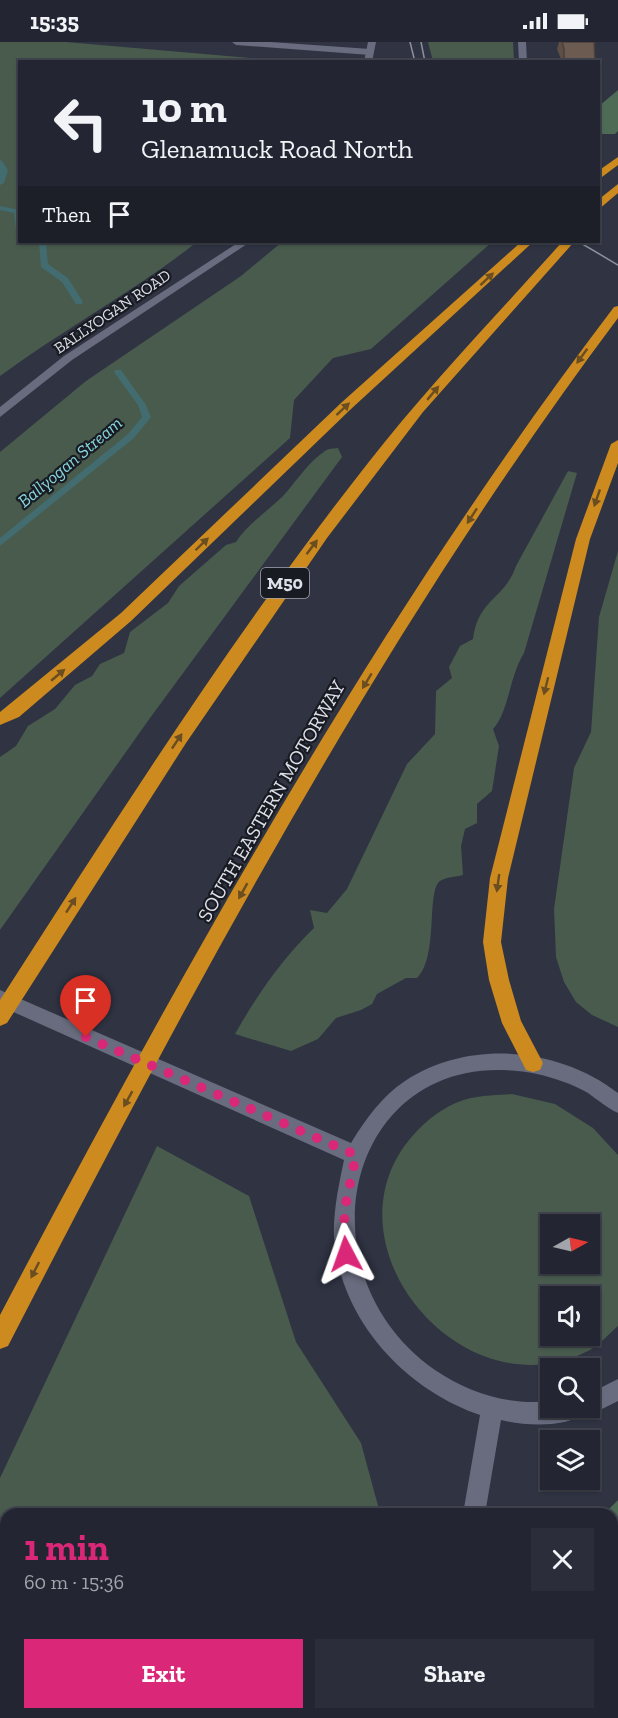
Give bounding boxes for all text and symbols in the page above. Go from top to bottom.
text: 15:35 [30,8,79,35]
text: 10 m [141,82,227,133]
icon: left [42,84,120,162]
text: Glenamuck Road North [141,133,413,165]
icon: arrive [103,198,136,231]
text: Then [42,201,91,228]
street label: BALLYOGAN ROAD [50,265,174,357]
one-way arrow [480,272,495,286]
one-way arrow [576,348,589,364]
one-way arrow [426,385,439,401]
one-way arrow [335,403,349,417]
water label: Ballyogan Stream [13,412,127,512]
one-way arrow [591,489,601,507]
one-way arrow [466,508,477,525]
one-way arrow [195,538,209,552]
one-way arrow [306,539,318,555]
road number: M50 [261,568,309,598]
one-way arrow [50,669,66,682]
one-way arrow [362,673,373,689]
street label: SOUTH EASTERN MOTORWAY [192,676,350,926]
one-way arrow [540,677,550,695]
one-way arrow [171,734,183,750]
one-way arrow [494,873,503,892]
one-way arrow [238,883,248,900]
one-way arrow [66,897,77,913]
pin [60,975,111,1037]
icon: arrive [69,984,102,1017]
one-way arrow [123,1090,133,1107]
north arrow [540,1214,600,1274]
map controls [540,1214,600,1490]
position arrow [314,1222,378,1286]
one-way arrow [30,1262,40,1279]
button: sound [540,1286,600,1346]
button: search [540,1358,600,1418]
button: layers [540,1430,600,1490]
text: 1 min [24,1526,109,1569]
button: close [531,1528,594,1591]
text: 60 m · 15:36 [24,1570,124,1594]
button: Exit [24,1639,303,1708]
button: Share [315,1639,594,1708]

